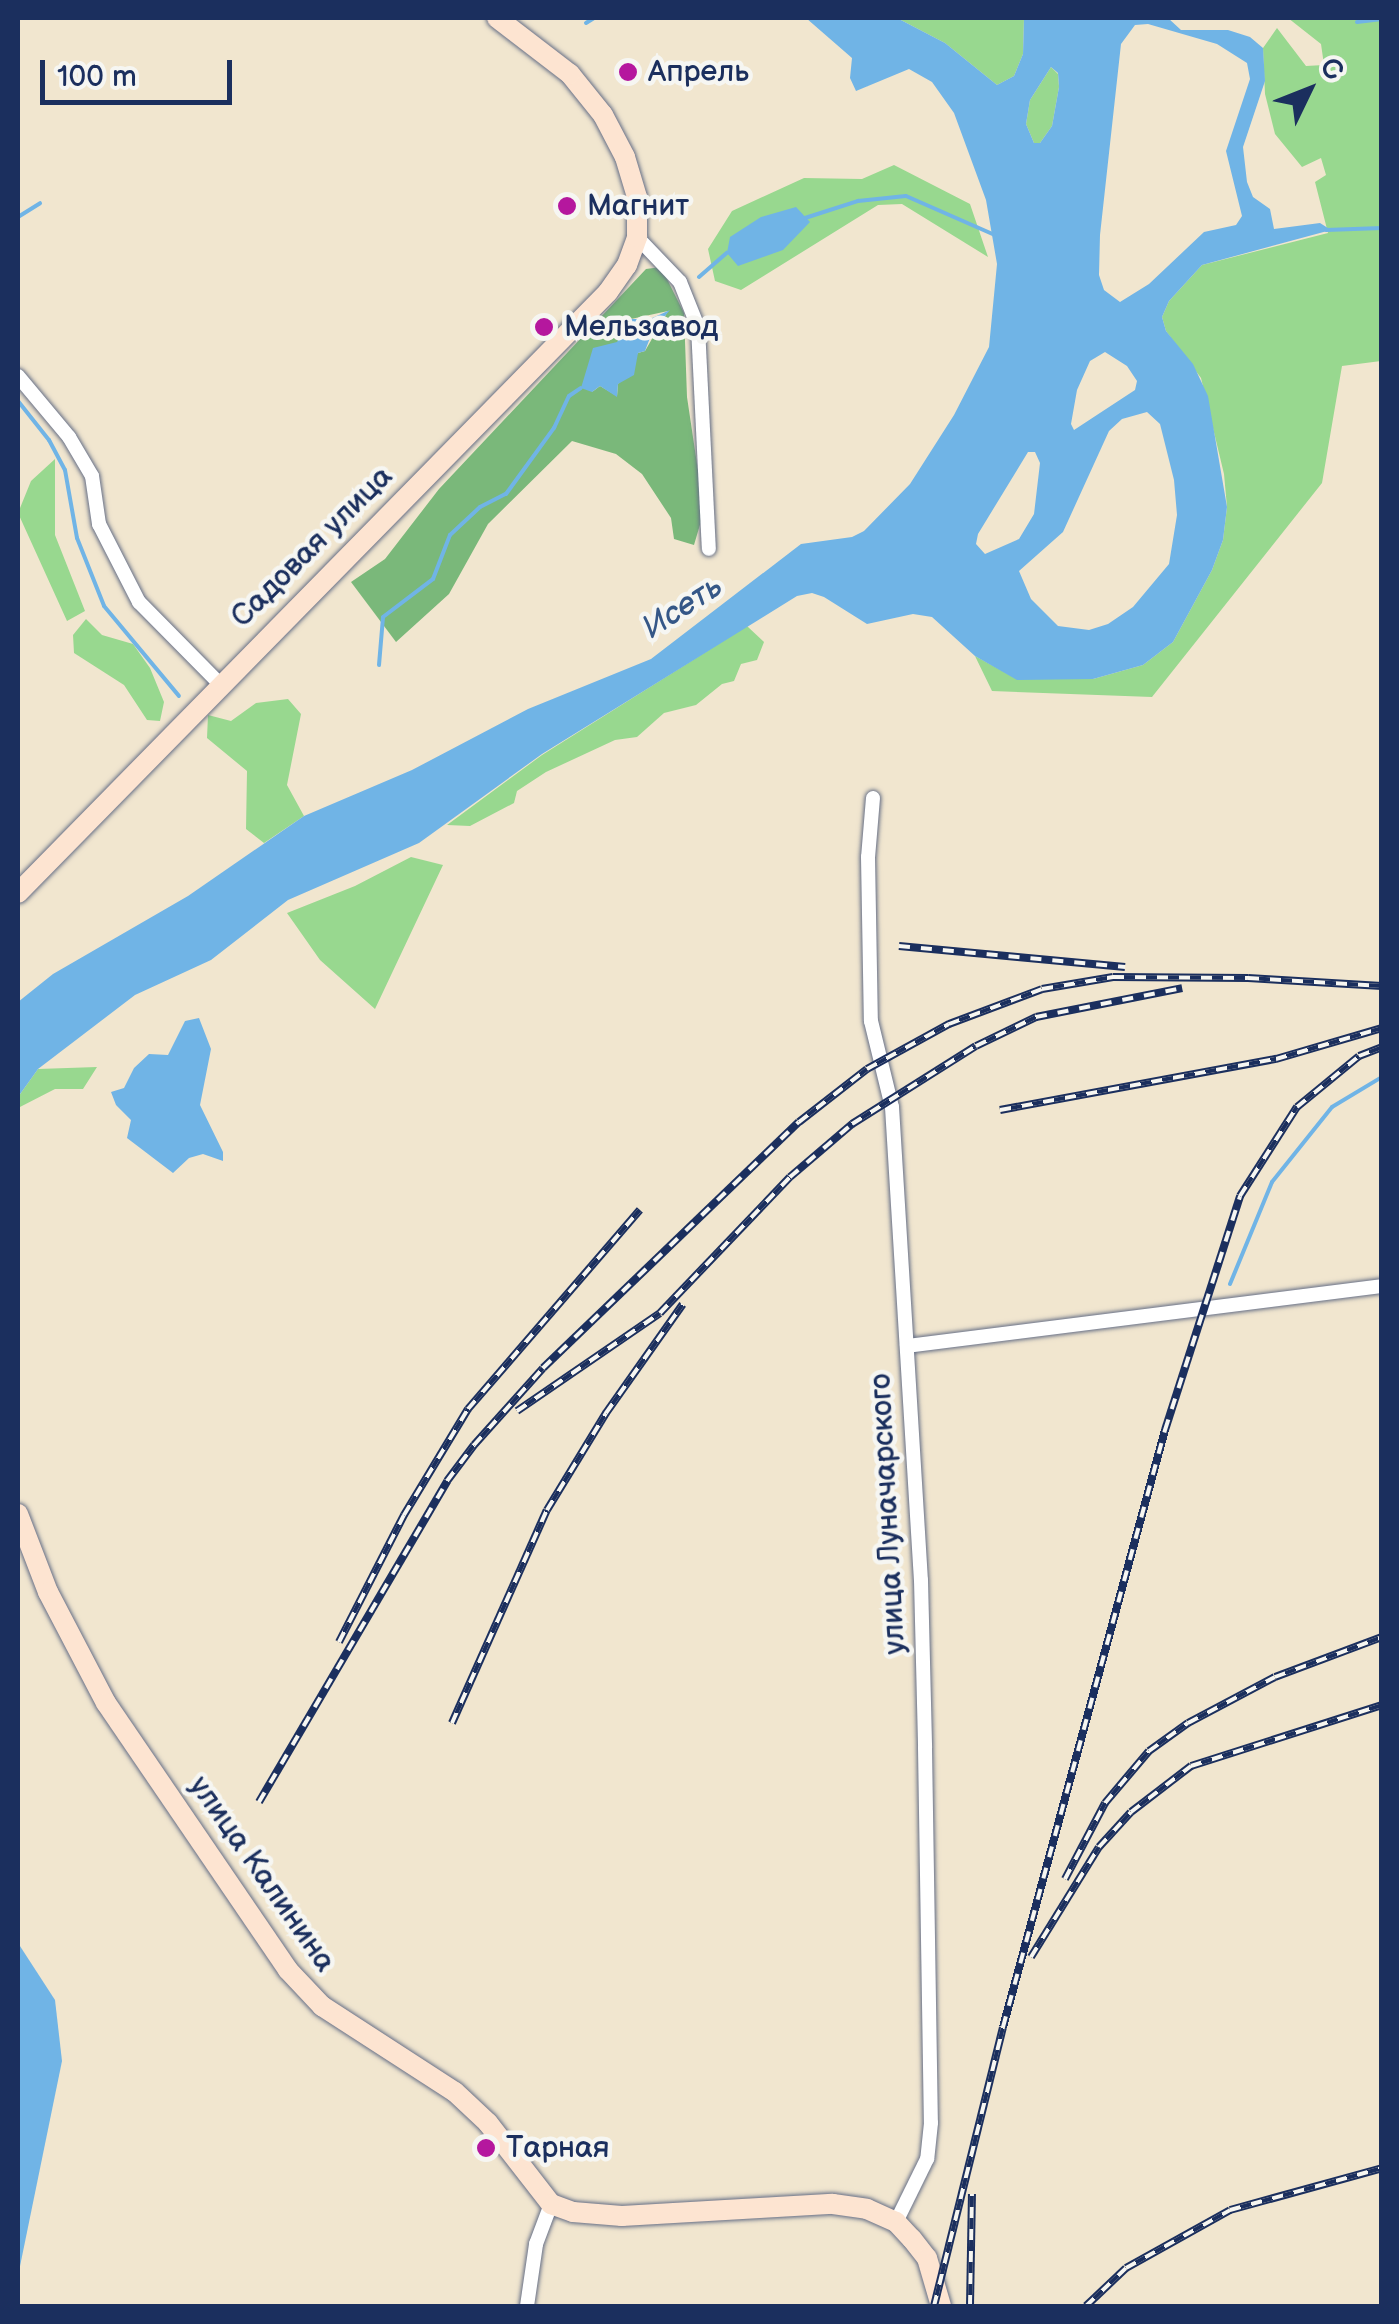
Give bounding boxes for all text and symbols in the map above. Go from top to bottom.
scale bar [45,40,238,102]
north arrow [1259,40,1359,140]
text: С [1313,51,1350,88]
place label: Апрель [648,54,749,90]
text: 100 m [57,59,137,95]
marker: Апрель [617,61,639,83]
place label: Магнит [587,188,689,224]
marker: Магнит [556,195,578,217]
place label: Мельзавод [564,309,719,345]
marker: Мельзавод [533,316,555,338]
street label: Садовая улица [224,459,400,635]
water label: Исеть [636,568,730,648]
street label: улица Луначарского [863,1373,913,1655]
street label: улица Калинина [181,1769,343,1979]
place label: Тарная [506,2130,609,2166]
marker: Тарная [475,2137,497,2159]

